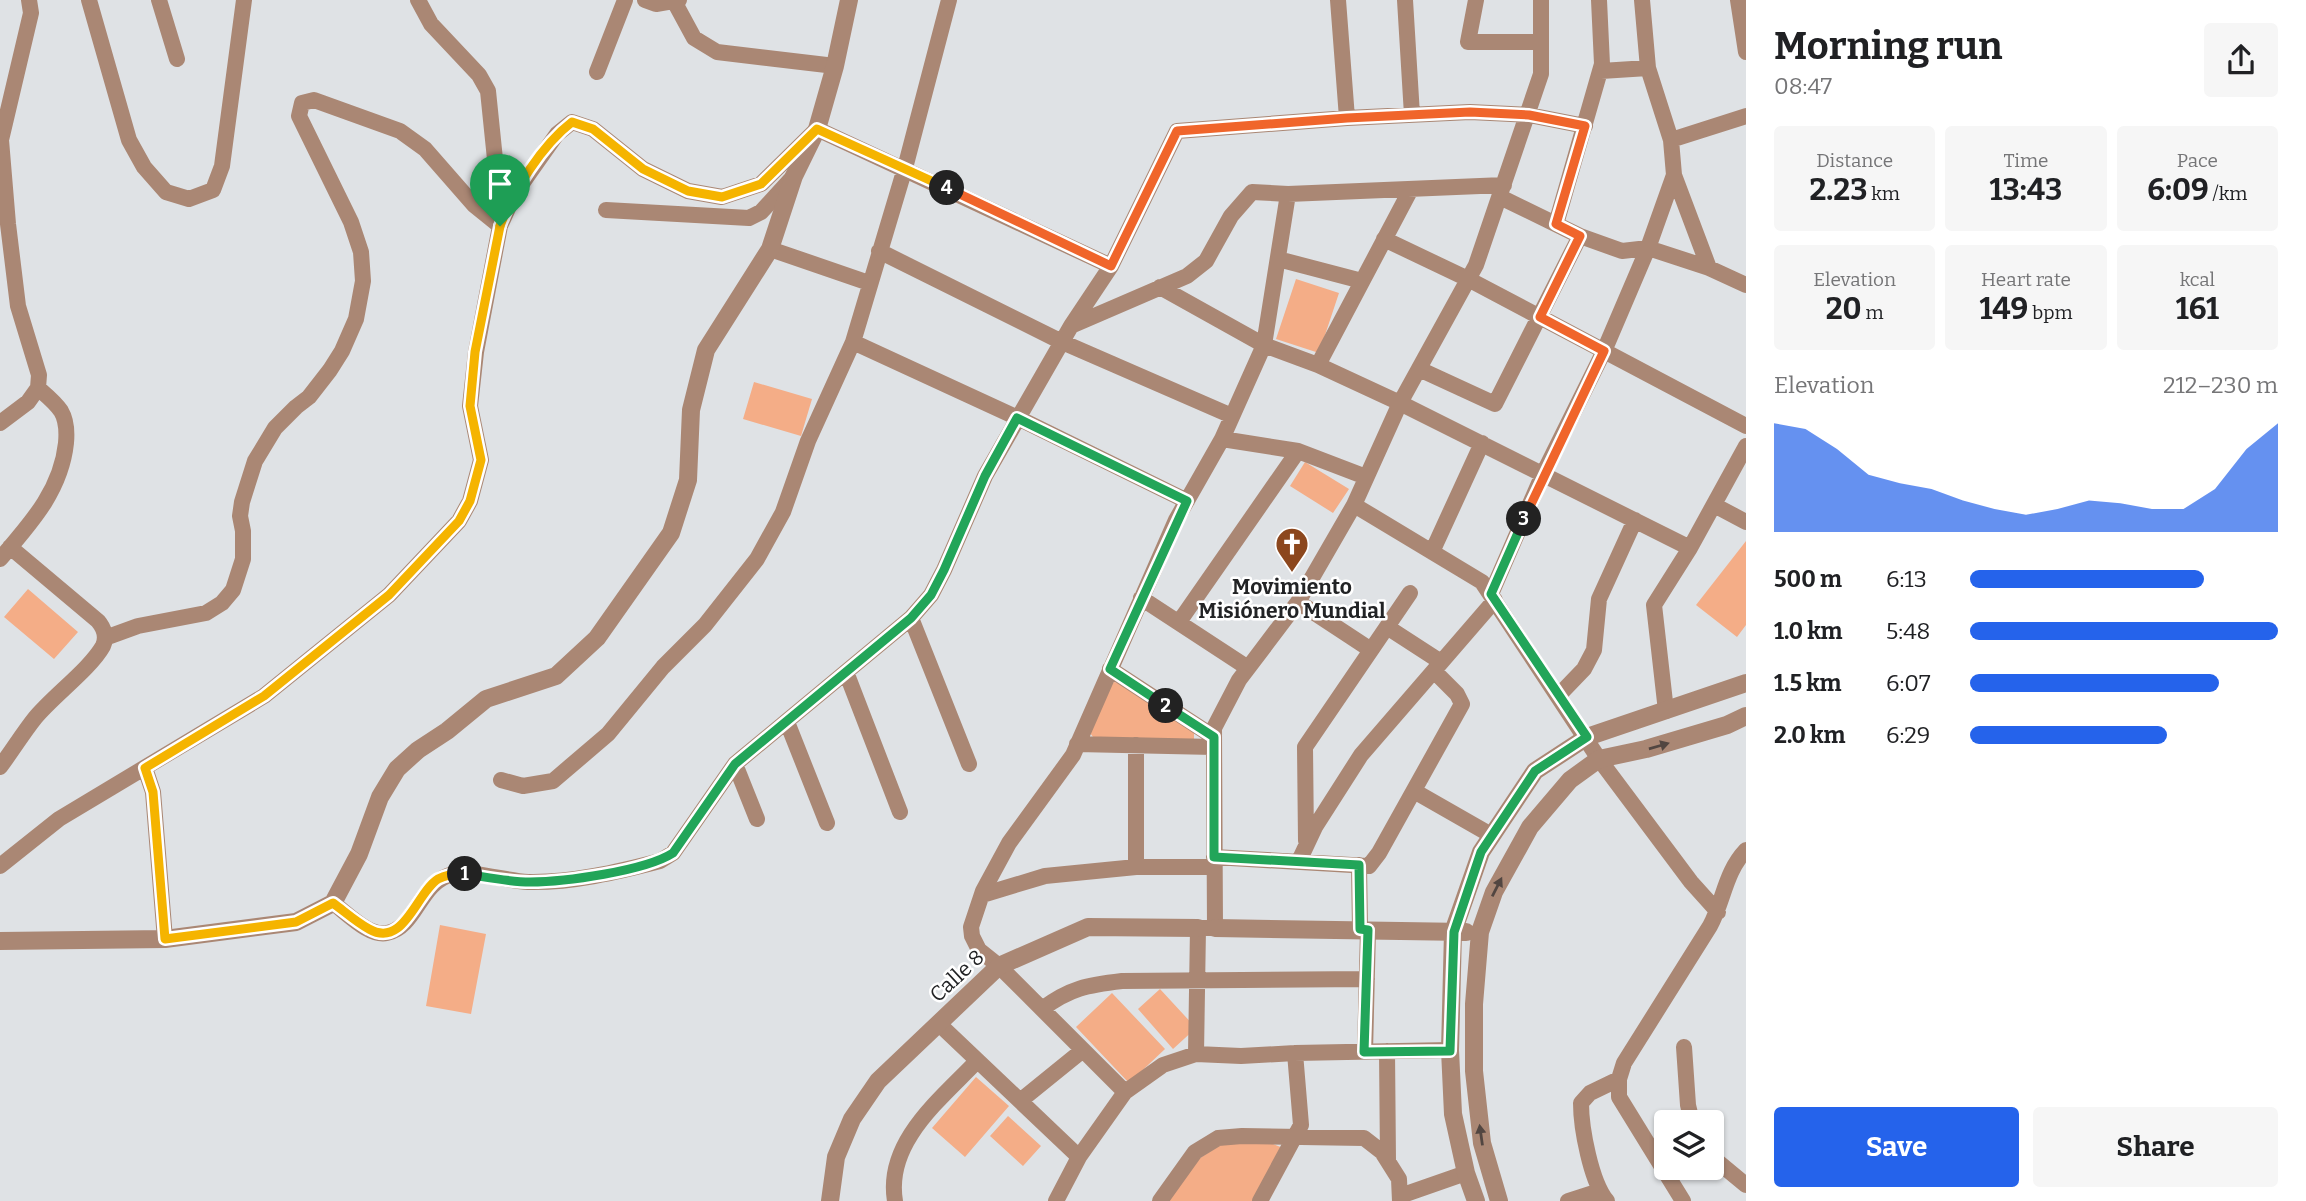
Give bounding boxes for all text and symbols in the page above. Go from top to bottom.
text: Morning run [1774,23,2002,69]
button: share [2204,23,2278,97]
text: 08:47 [1774,72,1832,100]
text: Distance [1816,149,1893,172]
text: Time [2004,149,2048,172]
text: Pace [2177,149,2218,172]
pin [470,154,530,226]
icon: arrive [481,165,519,203]
pin: 4 [930,170,964,206]
text: 2.23 [1809,172,1868,208]
text: 13:43 [1990,172,2062,208]
text: 6:09 [2147,172,2209,208]
text: 4 [941,176,952,199]
text: km [1868,182,1900,205]
text: /km [2209,182,2247,205]
text: Elevation [1813,268,1896,291]
text: Heart rate [1981,268,2071,291]
text: kcal [2180,268,2215,291]
text: 20 [1826,291,1862,327]
text: 149 [1979,291,2028,327]
text: 161 [2176,291,2219,327]
text: m [1862,301,1884,324]
text: bpm [2028,301,2073,324]
text: Elevation [1774,371,1874,399]
text: 212–230 m [2163,371,2278,399]
pin: 3 [1506,502,1542,536]
text: 3 [1518,507,1529,530]
church icon: Movimiento Misiónero Mundial [1273,525,1311,574]
text: 500 m [1774,565,1842,593]
text: 6:13 [1886,565,1927,593]
place label: Movimiento Misiónero Mundial [1198,574,1386,624]
text: 1.0 km [1774,617,1843,645]
text: 5:48 [1886,617,1930,645]
text: 1.5 km [1774,669,1841,697]
text: 6:07 [1886,669,1931,697]
pin: 2 [1148,688,1184,724]
text: 2 [1160,694,1171,717]
text: 2.0 km [1774,721,1845,749]
text: 6:29 [1886,721,1930,749]
one-way arrow [1648,740,1669,750]
pin: 1 [448,856,482,892]
text: 1 [460,862,469,885]
one-way arrow [1492,877,1503,897]
street label: Calle 8 [924,944,990,1008]
button: Save [1774,1107,2019,1187]
button: Share [2033,1107,2278,1187]
map controls [1654,1110,1724,1180]
button: layers [1654,1110,1724,1180]
one-way arrow [1476,1124,1487,1146]

